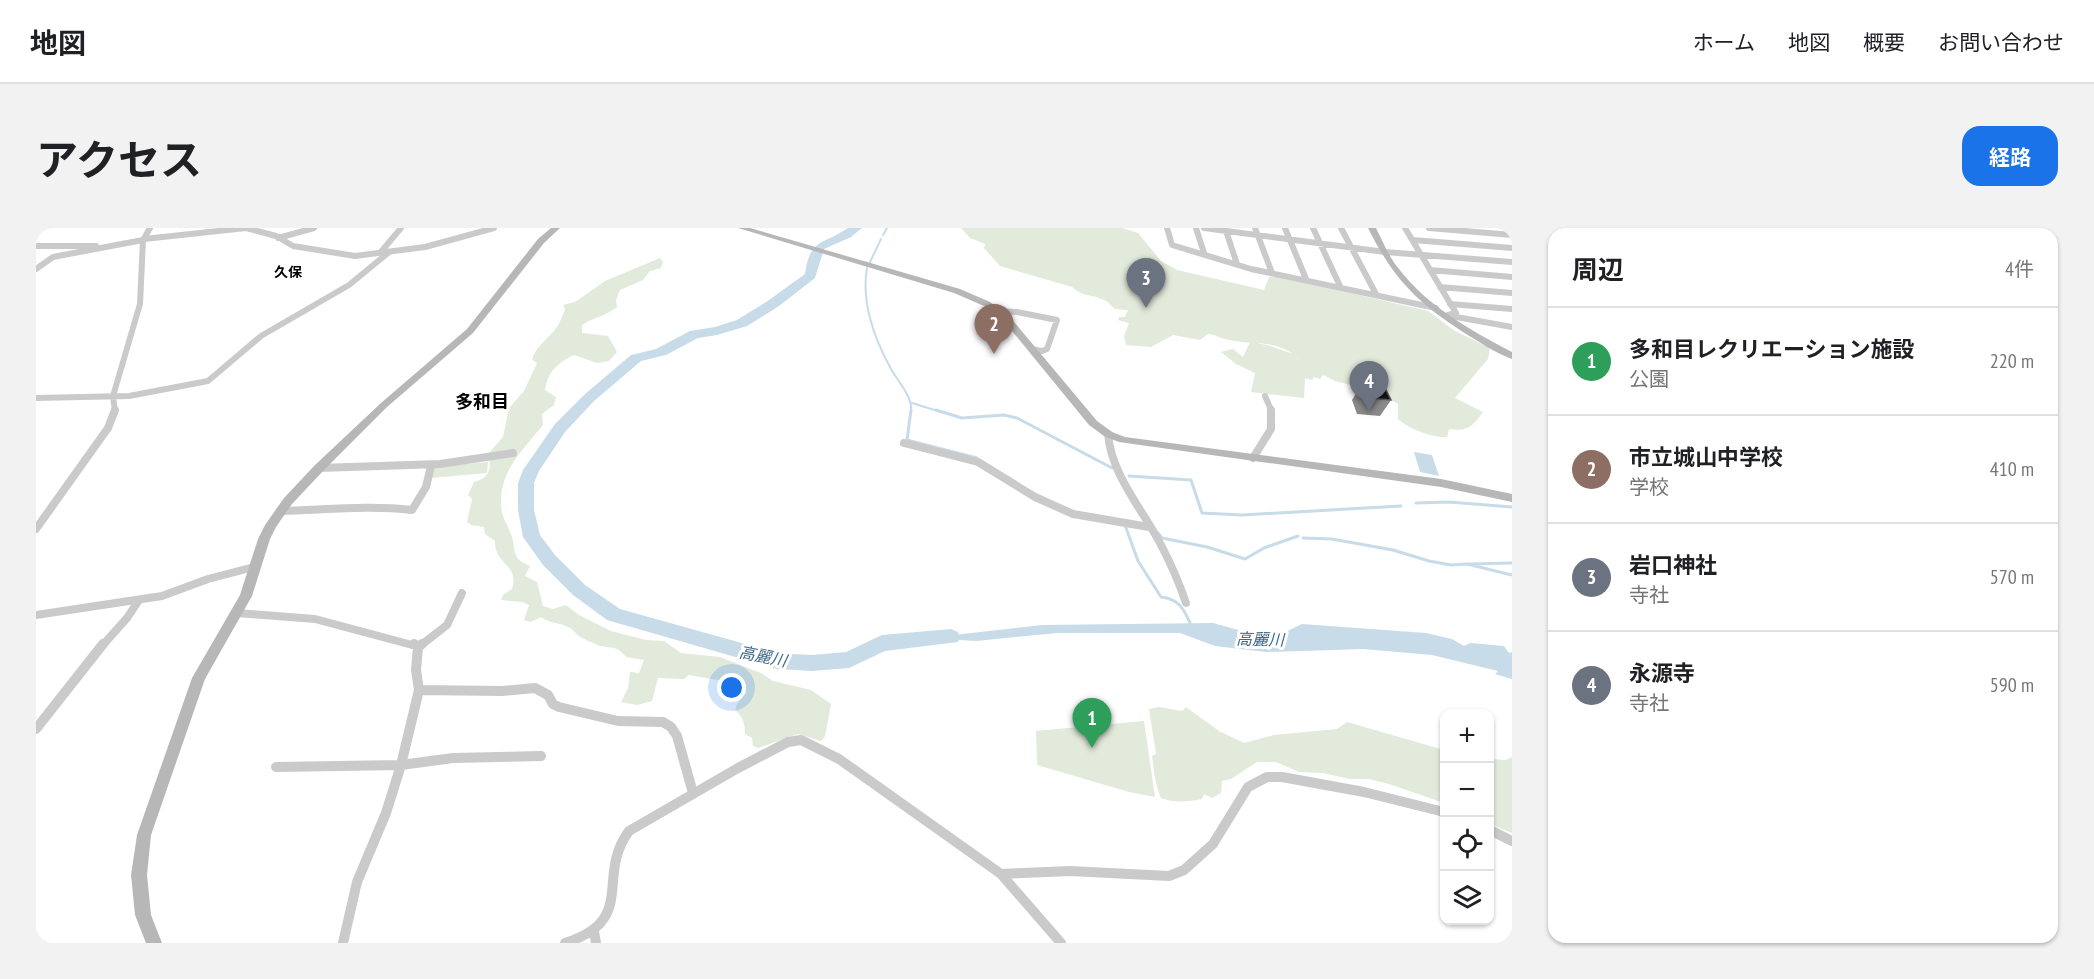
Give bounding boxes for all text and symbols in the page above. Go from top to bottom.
text: 地図 [30,24,86,61]
text: ホーム [1693,29,1755,56]
text: 地図 [1788,29,1830,56]
text: 概要 [1863,29,1905,56]
text: お問い合わせ [1938,29,2064,56]
button: 経路 [1962,126,2058,186]
text: アクセス [36,132,202,187]
text: 周辺 [1572,253,1624,286]
text: 4件 [2005,256,2034,282]
pin: 3 [1126,259,1166,308]
district label: 久保 [274,263,302,281]
pin: 2 [974,304,1014,354]
text: 多和目レクリエーション施設 [1629,335,1915,363]
text: 1 [1587,348,1596,374]
text: 220 m [1990,348,2034,374]
pin: 4 [1350,362,1388,411]
text: 公園 [1629,366,1669,392]
district label: 多和目 [455,390,509,413]
text: 市立城山中学校 [1629,443,1783,471]
text: 2 [1587,456,1596,482]
text: 410 m [1990,456,2034,482]
text: 学校 [1629,474,1669,500]
text: 岩口神社 [1629,551,1717,579]
text: 3 [1587,564,1596,590]
text: 570 m [1990,564,2034,590]
text: 寺社 [1629,582,1669,608]
water label: 高麗川 [1236,629,1286,649]
water label: 高麗川 [738,642,790,671]
text: 永源寺 [1629,659,1695,687]
text: 4 [1587,672,1596,698]
text: 590 m [1990,672,2034,698]
your location [717,673,746,702]
text: 寺社 [1629,690,1669,716]
pin: 1 [1072,698,1112,748]
map controls [1440,709,1494,925]
button: + [1440,709,1494,763]
button: − [1440,763,1494,817]
button: locate [1440,817,1494,871]
button: layers [1440,871,1494,925]

